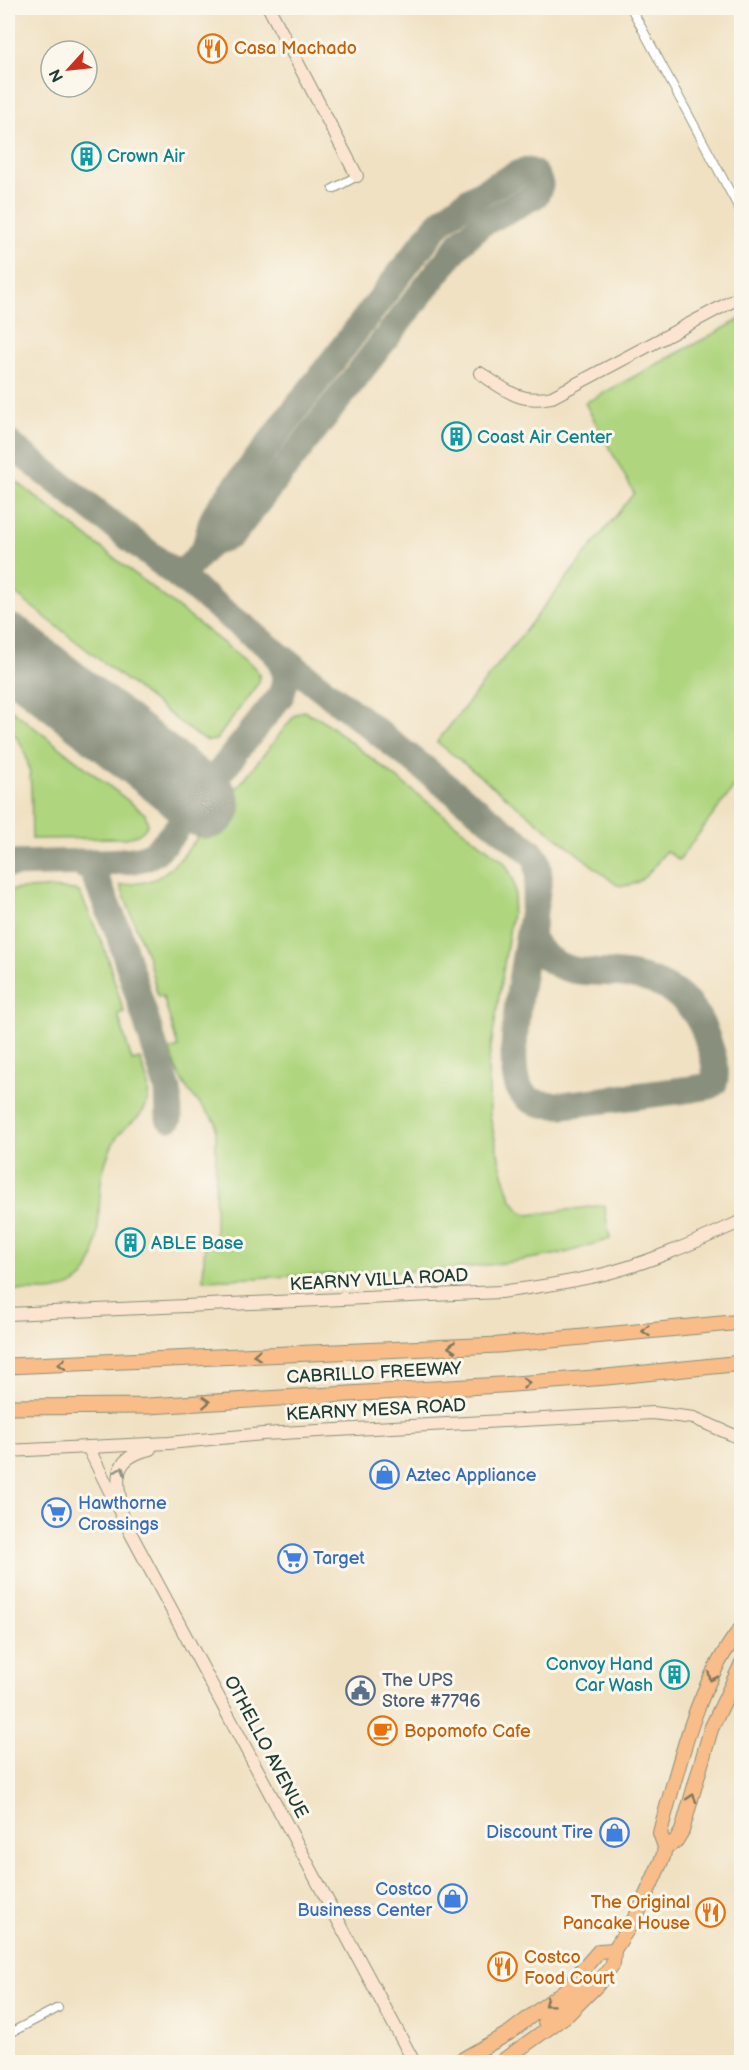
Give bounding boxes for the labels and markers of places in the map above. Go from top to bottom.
restaurant icon: Casa Machado [197,32,229,64]
place label: Casa Machado [234,38,357,59]
building icon: Crown Air [70,140,102,172]
place label: Crown Air [107,146,185,167]
building icon: Coast Air Center [440,421,472,453]
place label: Coast Air Center [477,427,612,448]
building icon: ABLE Base [114,1227,146,1259]
place label: ABLE Base [151,1233,244,1254]
shop icon: Aztec Appliance [369,1459,401,1491]
place label: Aztec Appliance [406,1465,537,1486]
place label: Hawthorne Crossings [78,1493,167,1535]
supermarket icon: Hawthorne Crossings [41,1497,73,1529]
supermarket icon: Target [276,1542,308,1574]
place label: Target [313,1548,365,1569]
place label: Convoy Hand Car Wash [546,1654,653,1696]
building icon: Convoy Hand Car Wash [658,1658,690,1690]
place label: The UPS Store #7796 [382,1670,480,1712]
public building icon: The UPS Store #7796 [345,1674,377,1706]
cafe icon: Bopomofo Cafe [367,1715,399,1747]
place label: Bopomofo Cafe [404,1721,531,1742]
shop icon: Discount Tire [598,1816,630,1848]
place label: Discount Tire [486,1822,593,1843]
place label: Costco Business Center [297,1879,433,1921]
shop icon: Costco Business Center [437,1883,469,1915]
place label: The Original Pancake House [562,1892,690,1934]
restaurant icon: The Original Pancake House [695,1896,727,1928]
place label: Costco Food Court [524,1947,615,1989]
restaurant icon: Costco Food Court [487,1951,519,1983]

